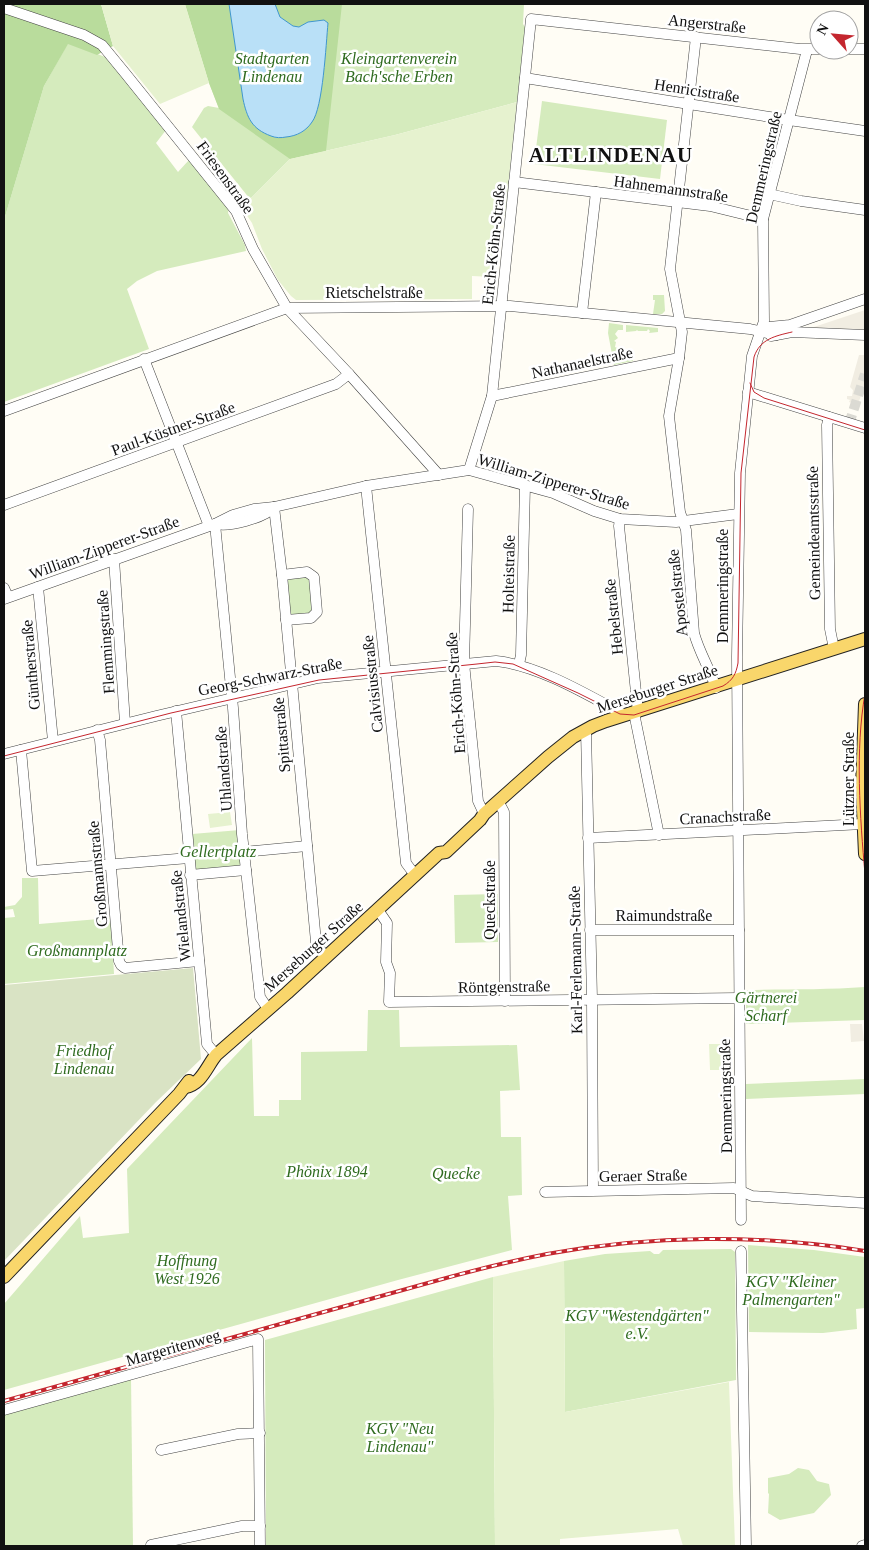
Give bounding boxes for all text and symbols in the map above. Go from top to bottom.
north arrow [809,10,859,60]
street label: Angerstraße [667,11,747,37]
text: N [814,21,832,37]
park label: Stadtgarten Lindenau [235,50,309,85]
park label: Kleingartenverein Bach'sche Erben [340,50,457,85]
street label: Henricistraße [653,75,741,106]
street label: Demmeringstraße [742,109,786,225]
street label: Friesenstraße [194,138,258,217]
district label: ALTLINDENAU [529,143,693,167]
street label: Hahnemannstraße [613,172,729,205]
street label: Erich-Köhn-Straße [479,183,508,305]
street label: Rietschelstraße [325,284,423,301]
street label: Nathanaelstraße [530,343,634,382]
street label: Paul-Küstner-Straße [109,398,237,459]
street label: William-Zipperer-Straße [475,450,632,514]
street label: Gemeindeamtsstraße [804,466,823,600]
street label: William-Zipperer-Straße [27,512,182,583]
street label: Demmeringstraße [714,529,732,643]
street label: Holteistraße [499,535,518,613]
street label: Apostelstraße [664,548,692,638]
street label: Hebelstraße [601,578,626,656]
street label: Flemmingstraße [93,589,119,694]
street label: Güntherstraße [18,619,43,711]
street label: Erich-Köhn-Straße [443,632,468,754]
street label: Calvisiusstraße [359,634,386,733]
street label: Georg-Schwarz-Straße [197,654,344,700]
street label: Merseburger Straße [594,661,720,717]
street label: Spittastraße [270,696,294,773]
street label: Uhlandstraße [212,726,235,812]
street label: Lützner Straße [840,732,857,826]
street label: Cranachstraße [679,806,771,827]
street label: Großmannstraße [84,820,111,928]
park label: Gellertplatz [180,843,257,861]
street label: Queckstraße [481,860,498,940]
street label: Wielandstraße [167,869,194,962]
street label: Karl-Ferlemann-Straße [566,886,585,1034]
street label: Merseburger Straße [261,898,367,996]
street label: Raimundstraße [616,907,712,924]
park label: Großmannplatz [27,942,128,960]
street label: Röntgenstraße [458,977,550,997]
park label: Gärtnerei Scharf [735,989,797,1025]
street label: Demmeringstraße [716,1039,736,1153]
park label: Friedhof Lindenau [53,1042,115,1077]
park label: Phönix 1894 [285,1163,368,1180]
park label: Quecke [432,1165,480,1182]
street label: Geraer Straße [599,1166,687,1185]
park label: Hoffnung West 1926 [154,1252,220,1287]
park label: KGV "Kleiner Palmengarten" [741,1273,840,1309]
park label: KGV "Westendgärten" e.V. [564,1307,709,1342]
street label: Margeritenweg [124,1326,223,1370]
park label: KGV "Neu Lindenau" [365,1420,434,1455]

